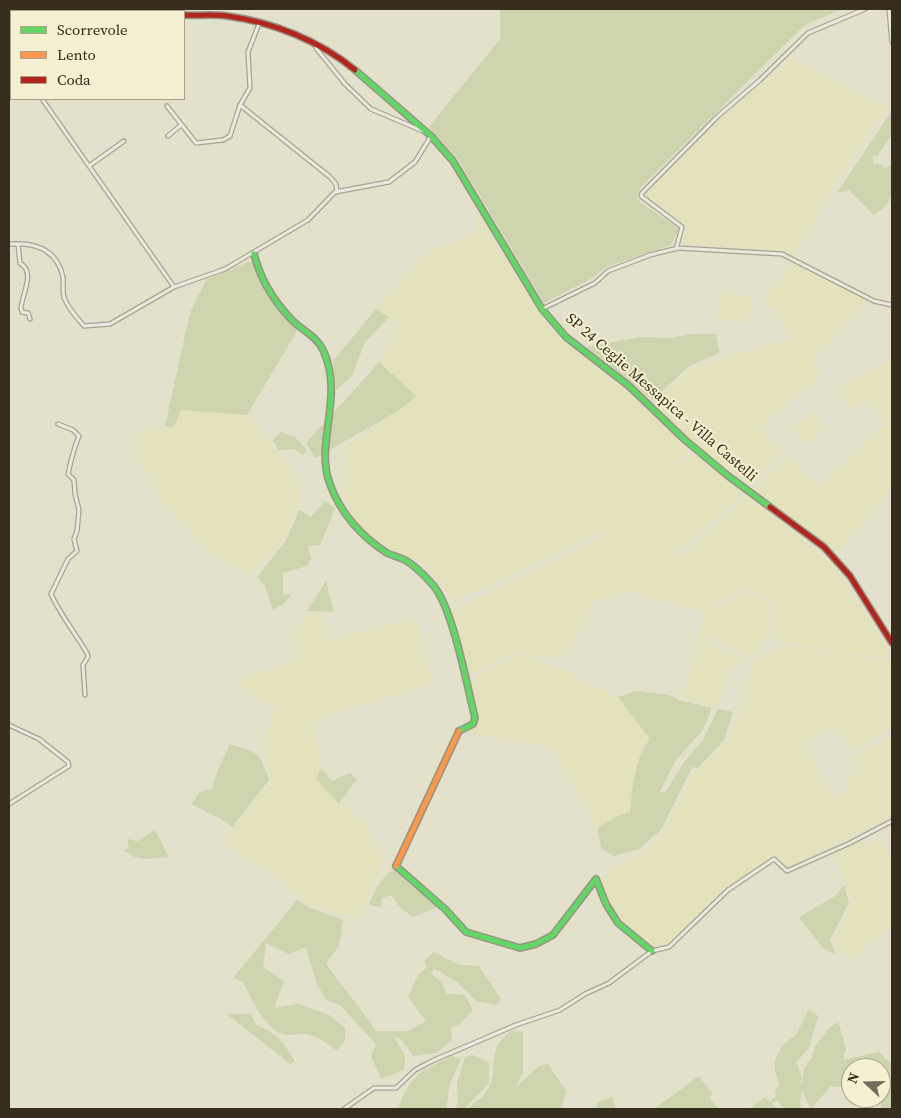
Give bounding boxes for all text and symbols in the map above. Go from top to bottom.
legend [10,10,185,100]
text: Scorrevole [57,19,128,40]
text: Lento [57,44,96,65]
text: Coda [57,69,91,90]
street label: SP 24 Ceglie Messapica - Villa Castelli [562,310,760,486]
north arrow [841,1058,891,1108]
text: N [842,1070,864,1086]

